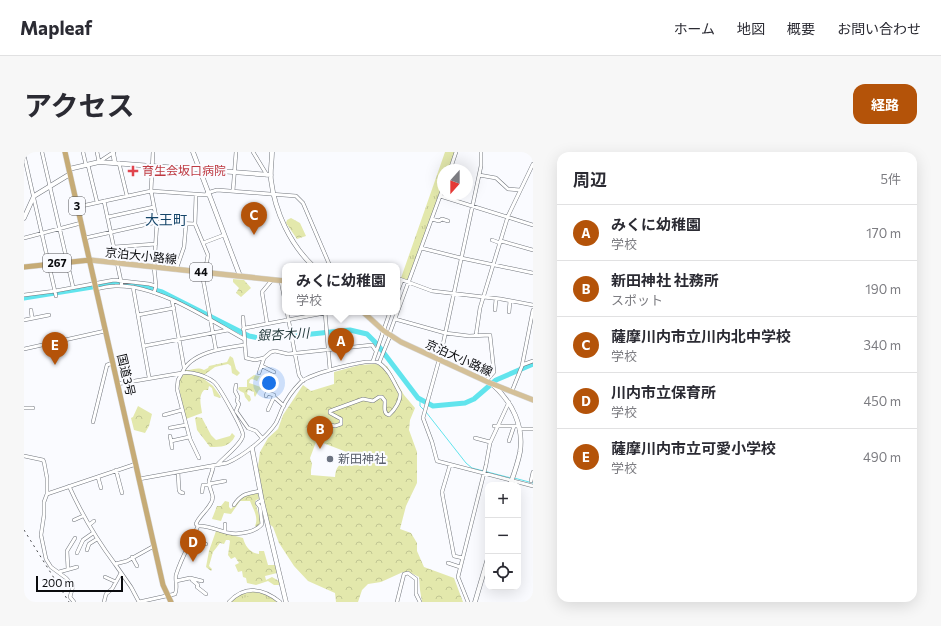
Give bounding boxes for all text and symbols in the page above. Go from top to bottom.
text: Mapleaf [20,16,92,39]
text: ホーム [673,20,715,37]
text: 地図 [737,20,765,37]
text: 概要 [787,20,815,37]
text: お問い合わせ [837,20,921,37]
button: 経路 [853,84,917,124]
text: アクセス [24,88,135,122]
place label: 育生会坂口病院 [142,163,226,177]
north arrow [437,164,473,200]
marker: 育生会坂口病院 [127,165,139,177]
text: 周辺 [573,169,607,190]
text: 5件 [881,171,901,187]
road number: 3 [69,197,85,215]
pin: C [241,202,267,235]
district label: 大王町 [145,211,187,228]
text: みくに幼稚園 [611,215,701,233]
text: A [581,225,591,241]
text: 170 m [866,225,901,241]
text: 学校 [611,236,637,252]
street label: 京泊大小路線 [105,244,178,266]
road number: 267 [43,254,71,272]
road number: 44 [190,263,212,281]
popup [282,263,400,315]
text: みくに幼稚園 [296,271,386,289]
text: 新田神社 社務所 [611,271,719,289]
text: B [582,281,590,297]
text: 190 m [865,281,901,297]
text: 学校 [296,292,322,308]
text: スポット [611,292,663,308]
water label: 銀杏木川 [257,325,311,343]
text: 薩摩川内市立川内北中学校 [611,327,791,345]
pin: A [328,328,354,361]
pin: E [42,332,68,365]
street label: 京泊大小路線 [424,336,495,378]
text: C [582,337,590,353]
text: 340 m [863,337,901,353]
text: 学校 [611,348,637,364]
street label: 国道3号 [115,352,139,397]
your location [259,373,279,393]
text: 川内市立保育所 [611,383,716,401]
text: D [581,393,591,409]
text: 450 m [863,393,901,409]
text: 学校 [611,404,637,420]
pin: B [307,416,333,449]
text: 薩摩川内市立可愛小学校 [611,439,776,457]
text: E [582,449,590,465]
text: 490 m [863,449,901,465]
place label: 新田神社 [338,451,386,465]
marker: 新田神社 [325,454,335,464]
text: 学校 [611,460,637,476]
map controls [485,482,521,590]
button: + [485,482,521,518]
button: − [485,518,521,554]
pin: D [180,529,206,562]
button: locate [485,554,521,590]
scale bar [36,574,123,593]
text: 200 m [42,576,74,589]

